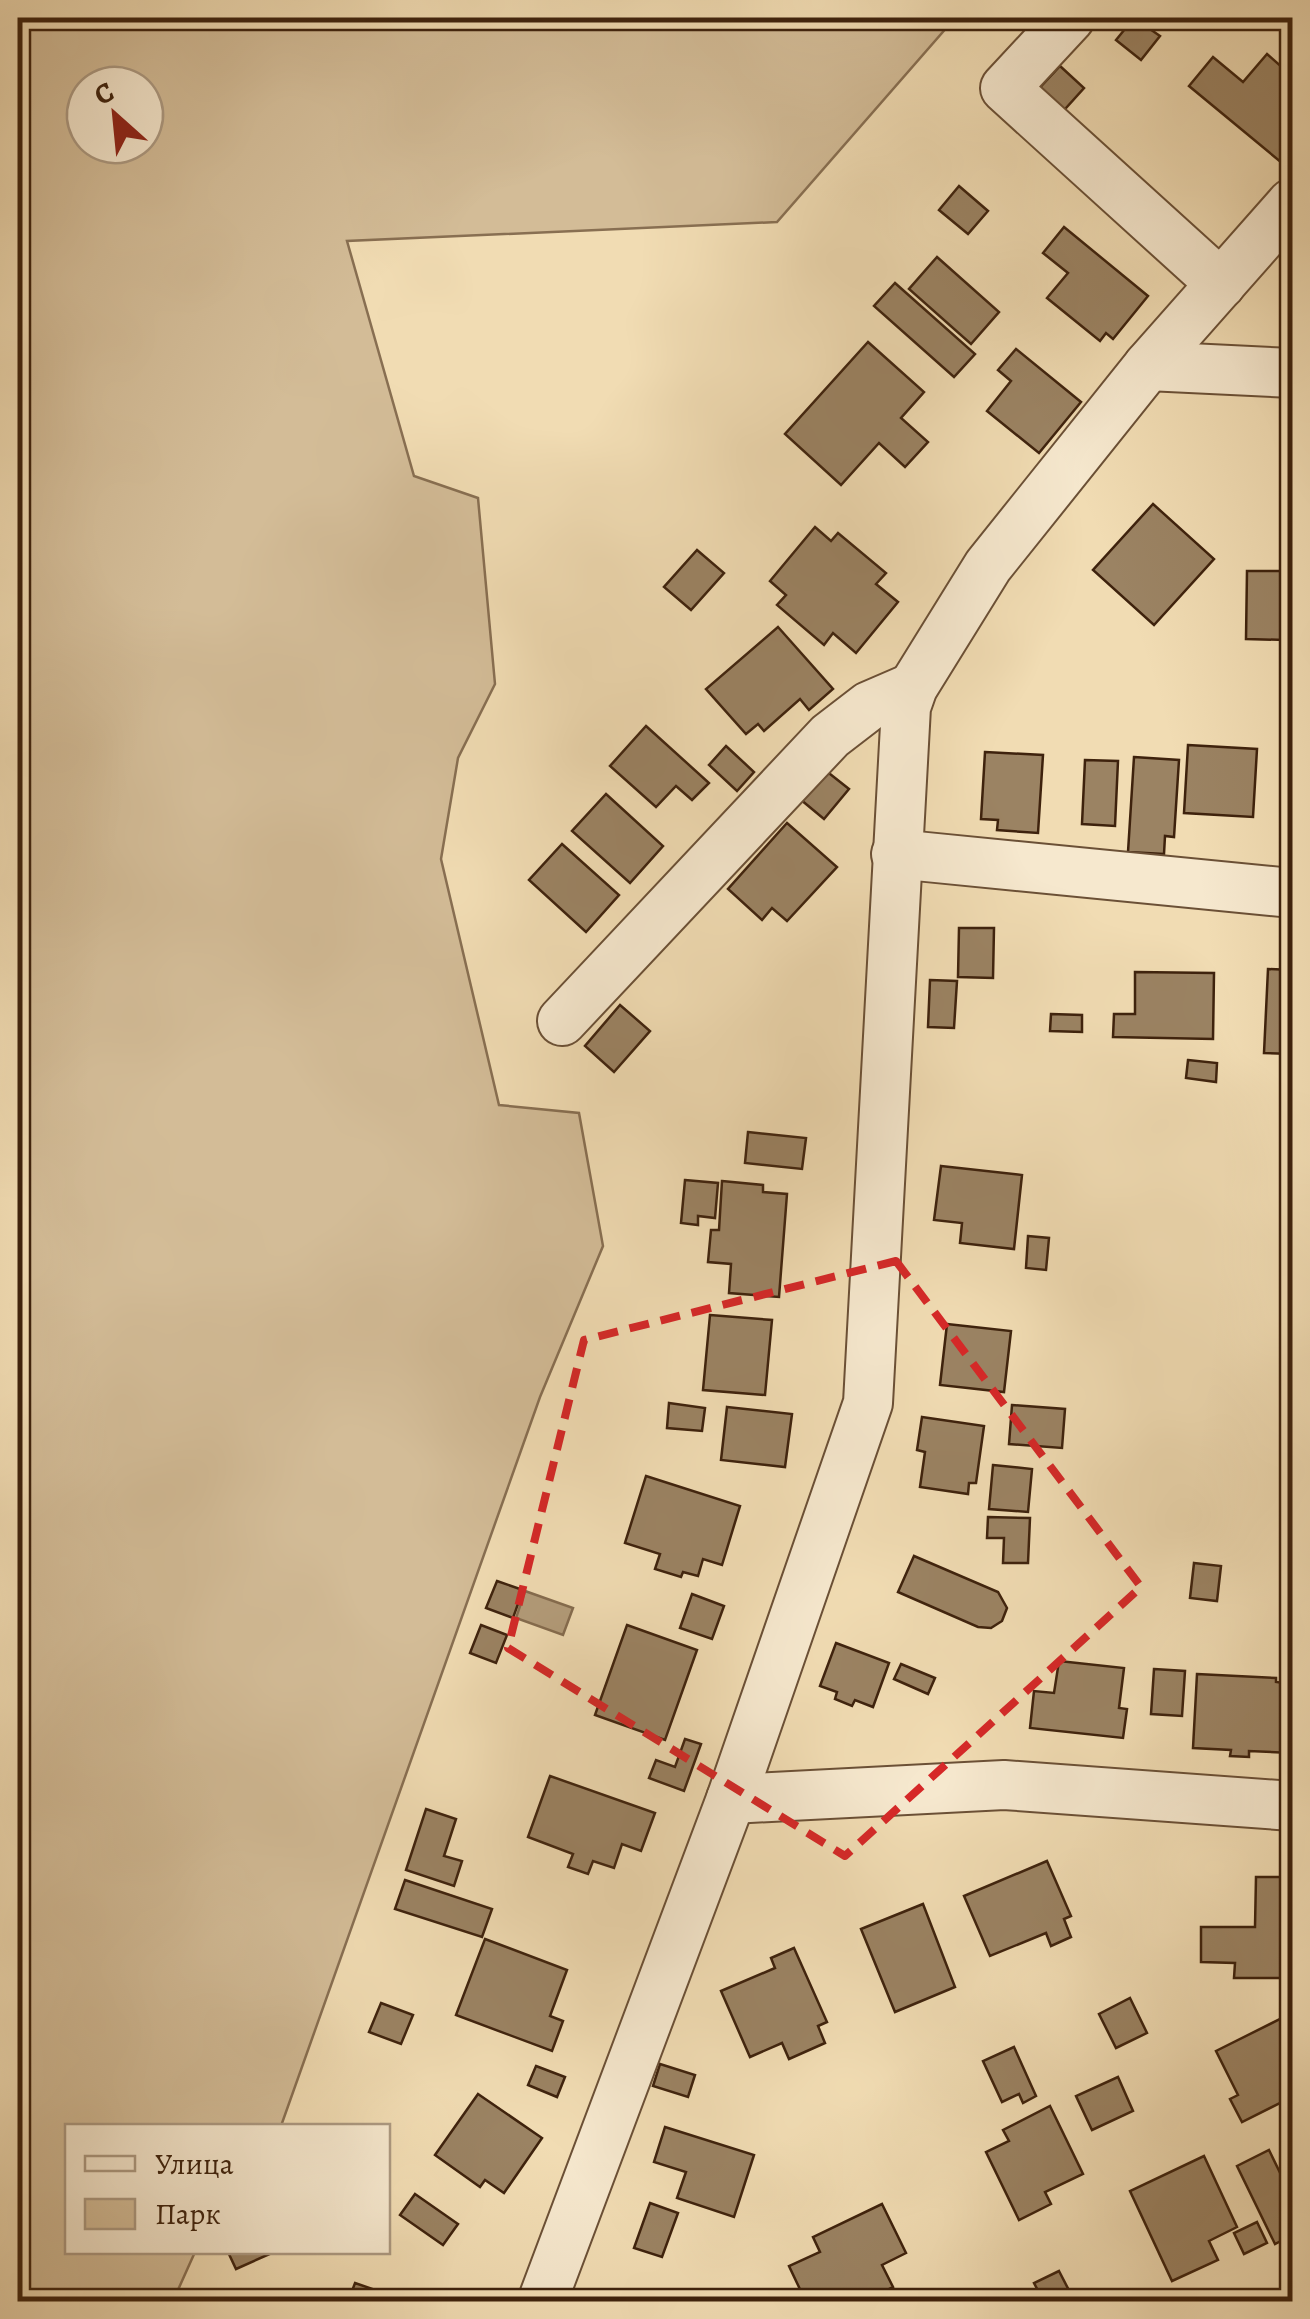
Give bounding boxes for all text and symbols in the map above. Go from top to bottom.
north arrow [65,65,165,165]
text: С [88,73,120,114]
legend [65,2124,390,2254]
text: Улица [155,2144,234,2184]
text: Парк [155,2194,221,2234]

